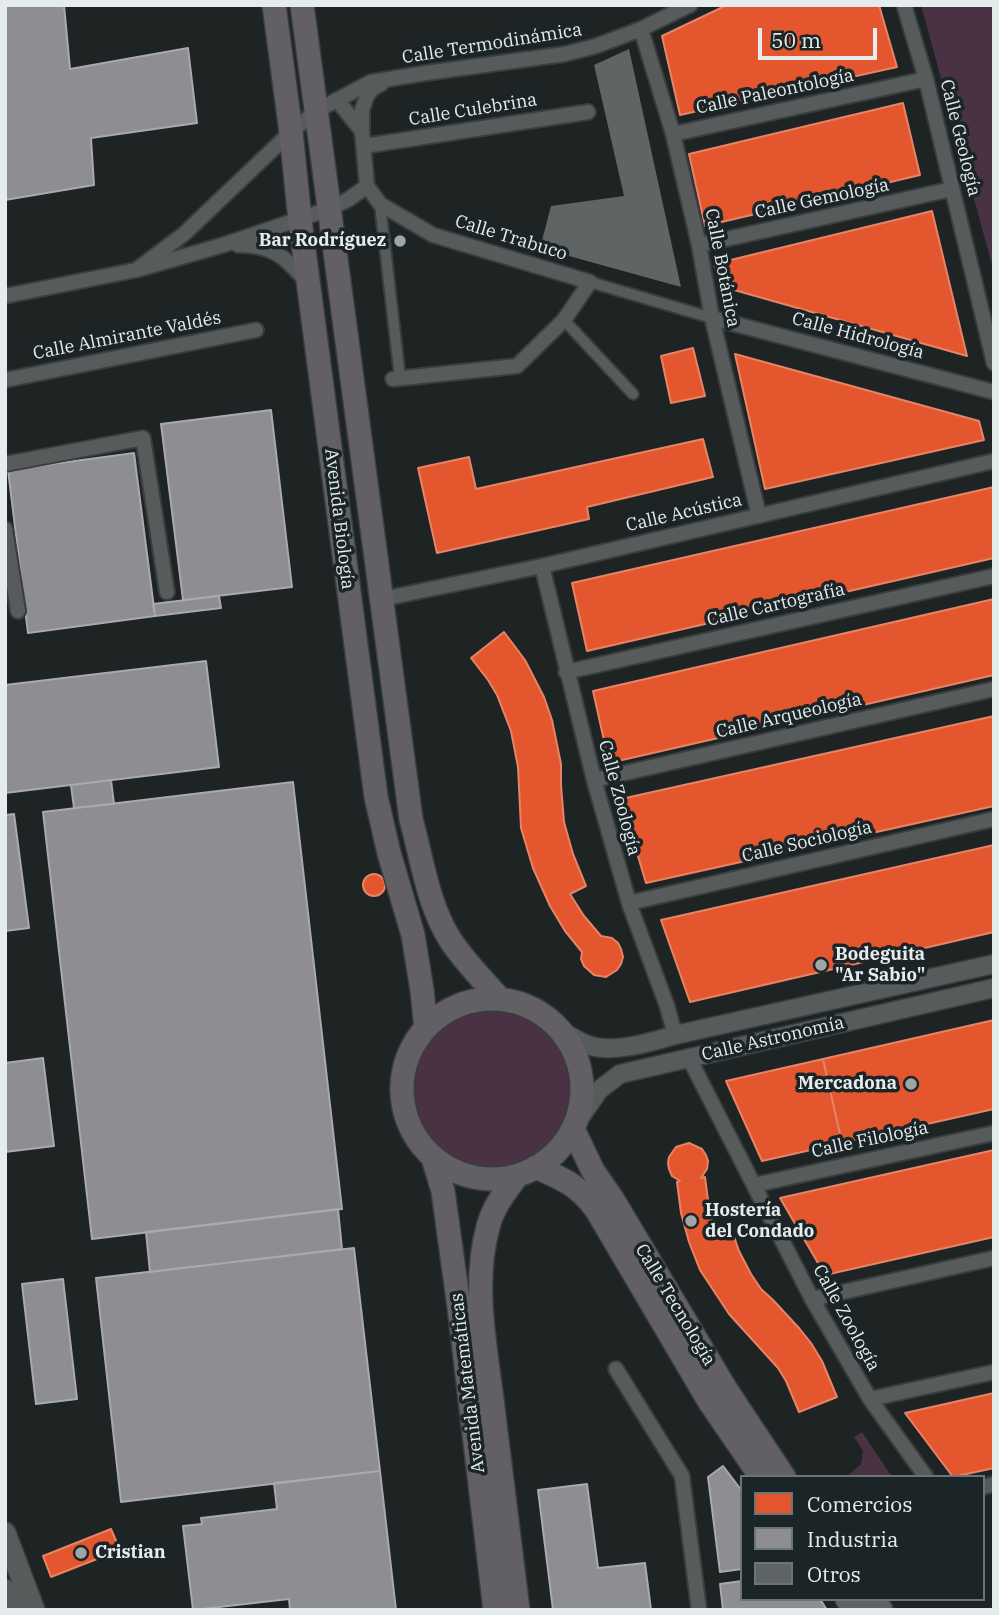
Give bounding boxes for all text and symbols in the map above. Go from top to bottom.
scale bar [761,14,880,58]
street label: Calle Termodinámica [401,19,583,69]
text: 50 m [771,26,821,54]
street label: Calle Paleontología [694,65,856,119]
street label: Calle Geología [935,77,985,199]
street label: Calle Culebrina [407,89,539,131]
street label: Calle Gemología [753,174,891,224]
street label: Calle Botánica [700,207,744,329]
street label: Calle Trabuco [452,211,570,265]
place label: Bar Rodríguez [259,230,386,252]
marker: Bar Rodríguez [392,233,408,249]
street label: Calle Almirante Valdés [31,307,223,365]
street label: Calle Hidrología [790,308,926,364]
street label: Avenida Biología [320,447,358,591]
street label: Calle Acústica [624,489,744,537]
street label: Calle Cartografía [705,579,847,631]
street label: Calle Arqueología [714,689,864,743]
street label: Calle Zoología [593,738,645,858]
street label: Calle Sociología [740,817,874,867]
place label: Bodeguita "Ar Sabio" [835,944,925,986]
marker: Bodeguita "Ar Sabio" [813,957,829,973]
street label: Calle Astronomía [700,1012,846,1066]
place label: Mercadona [798,1073,897,1095]
marker: Mercadona [903,1076,919,1092]
street label: Calle Filología [810,1117,930,1163]
place label: Hostería del Condado [705,1200,814,1242]
marker: Hostería del Condado [683,1213,699,1229]
street label: Calle Tecnología [630,1240,720,1370]
street label: Calle Zoología [808,1261,884,1375]
street label: Avenida Matemáticas [446,1292,490,1474]
legend [740,1475,985,1601]
text: Comercios [807,1490,912,1518]
text: Industria [807,1525,898,1553]
place label: Cristian [95,1542,166,1564]
marker: Cristian [73,1545,89,1561]
text: Otros [807,1560,861,1588]

